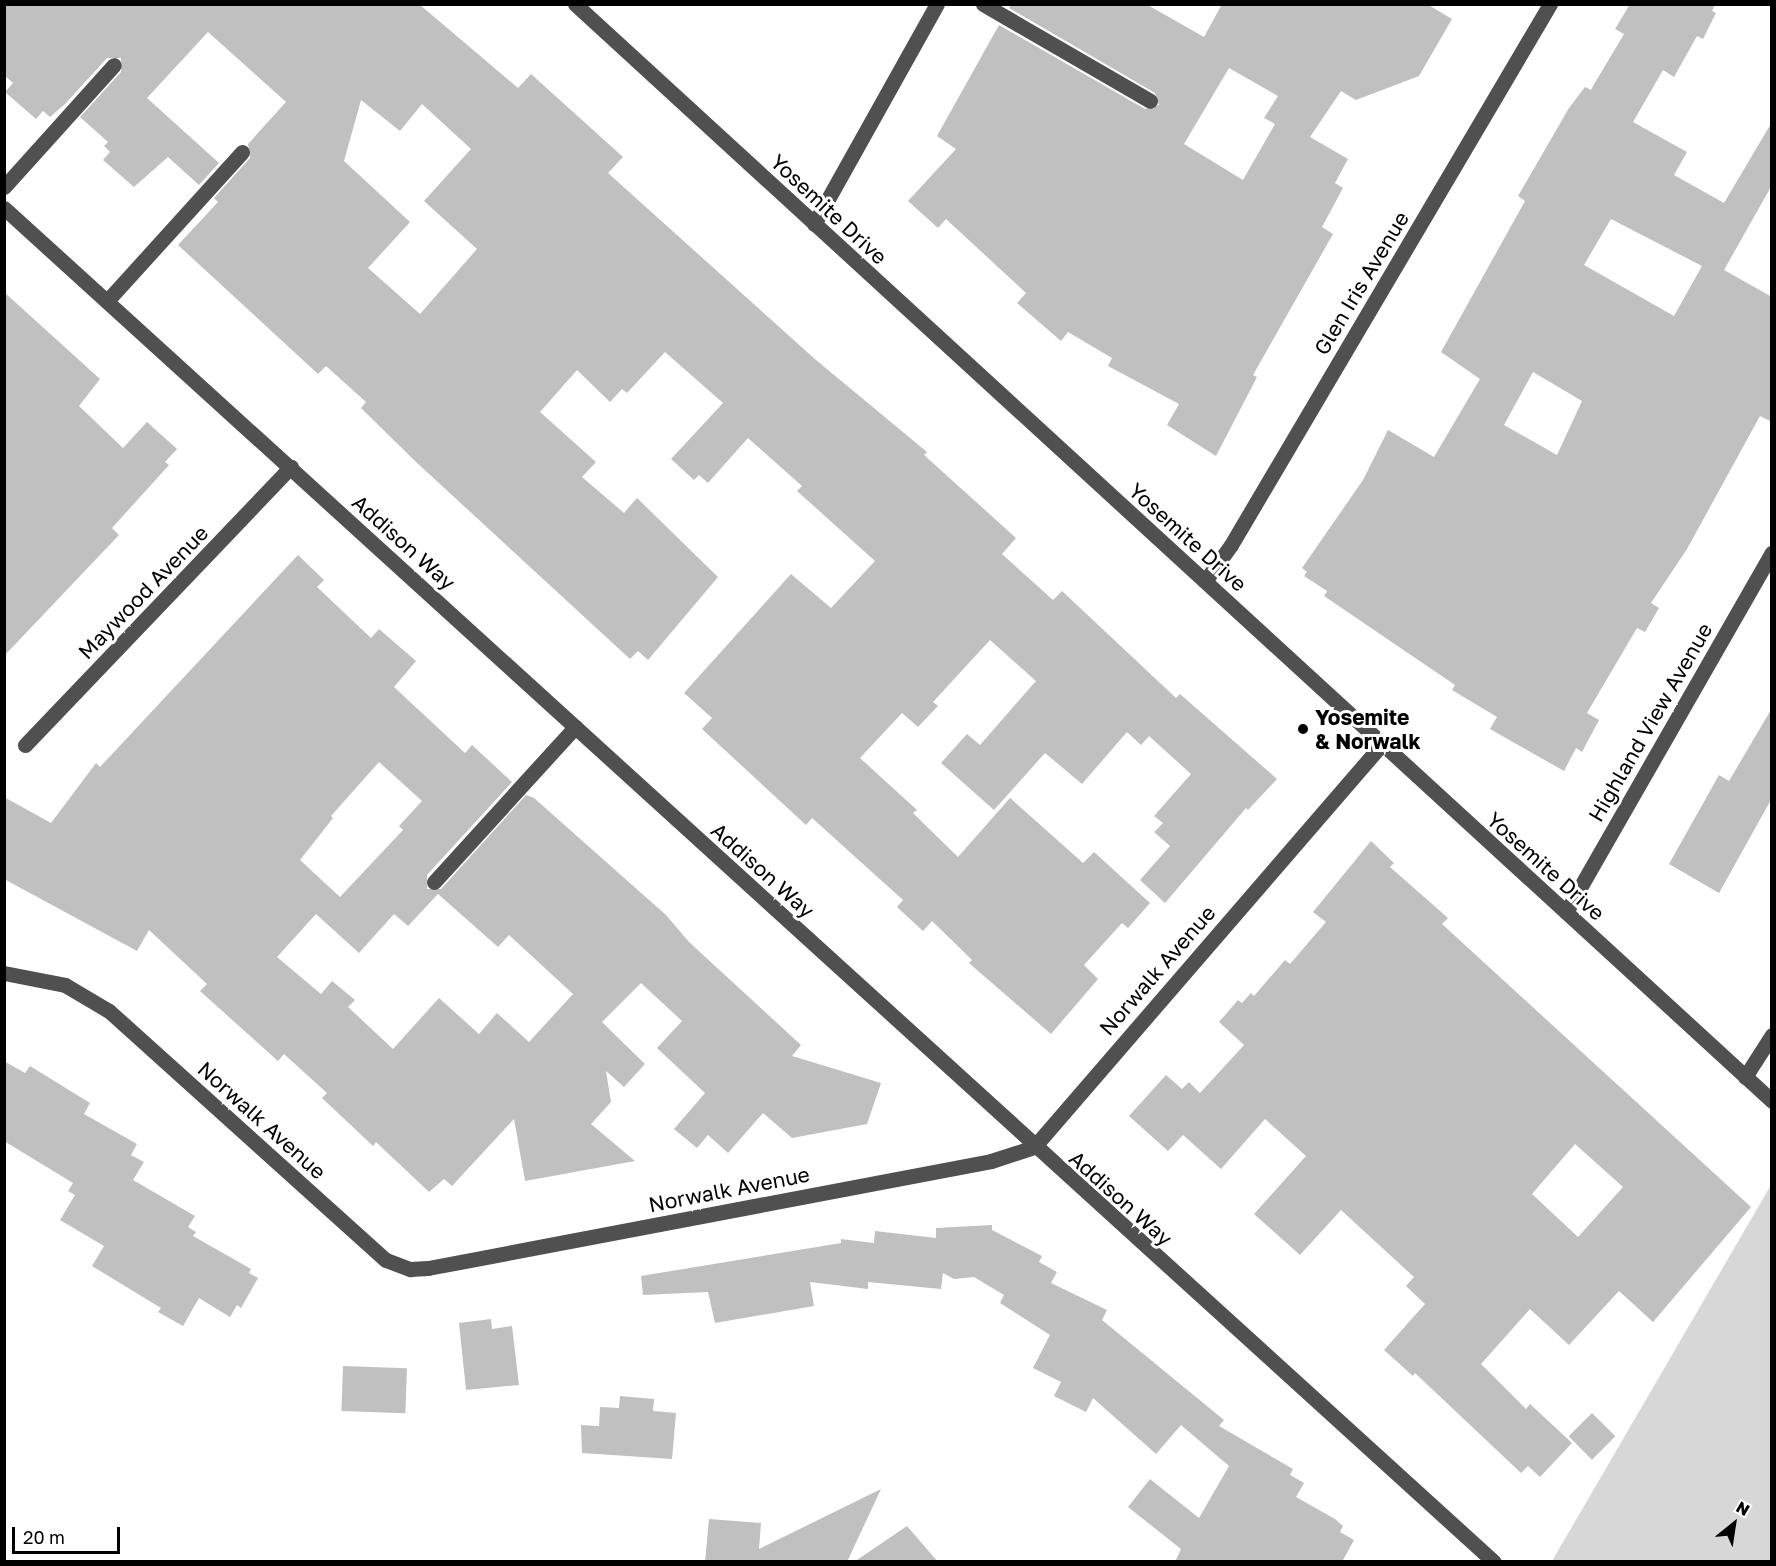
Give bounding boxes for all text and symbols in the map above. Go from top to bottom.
street label: Yosemite Drive [766,149,892,269]
street label: Glen Iris Avenue [1308,207,1414,359]
street label: Yosemite Drive [1124,478,1252,596]
street label: Addison Way [347,489,461,595]
street label: Maywood Avenue [73,520,213,664]
street label: Highland View Avenue [1583,618,1717,826]
place label: Yosemite & Norwalk [1315,704,1421,754]
marker: Yosemite & Norwalk [1296,722,1310,736]
street label: Yosemite Drive [1482,807,1610,925]
street label: Addison Way [706,817,820,923]
street label: Norwalk Avenue [1094,900,1220,1040]
street label: Norwalk Avenue [193,1056,331,1184]
street label: Addison Way [1064,1145,1178,1251]
street label: Norwalk Avenue [646,1161,812,1217]
north arrow [1704,1494,1764,1554]
text: N [1733,1497,1753,1520]
scale bar [15,1515,123,1553]
text: 20 m [23,1526,65,1548]

